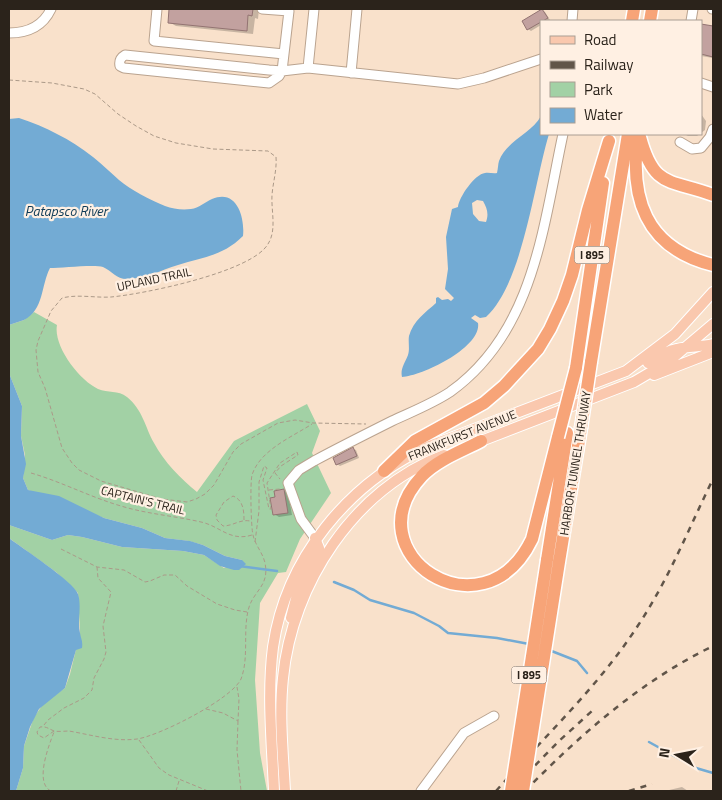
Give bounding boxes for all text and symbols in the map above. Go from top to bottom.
legend [540,20,702,135]
text: Road [584,28,616,51]
text: Railway [584,53,634,76]
text: Park [584,78,613,101]
text: Water [584,103,623,126]
water label: Patapsco River [25,200,109,221]
road number: I 895 [574,246,610,264]
street label: UPLAND TRAIL [115,262,193,296]
street label: HARBOR TUNNEL THRUWAY [554,389,596,537]
street label: FRANKFURST AVENUE [405,404,519,465]
street label: CAPTAIN'S TRAIL [99,480,187,520]
road number: I 895 [512,666,546,684]
north arrow [652,730,702,780]
text: N [653,746,675,759]

